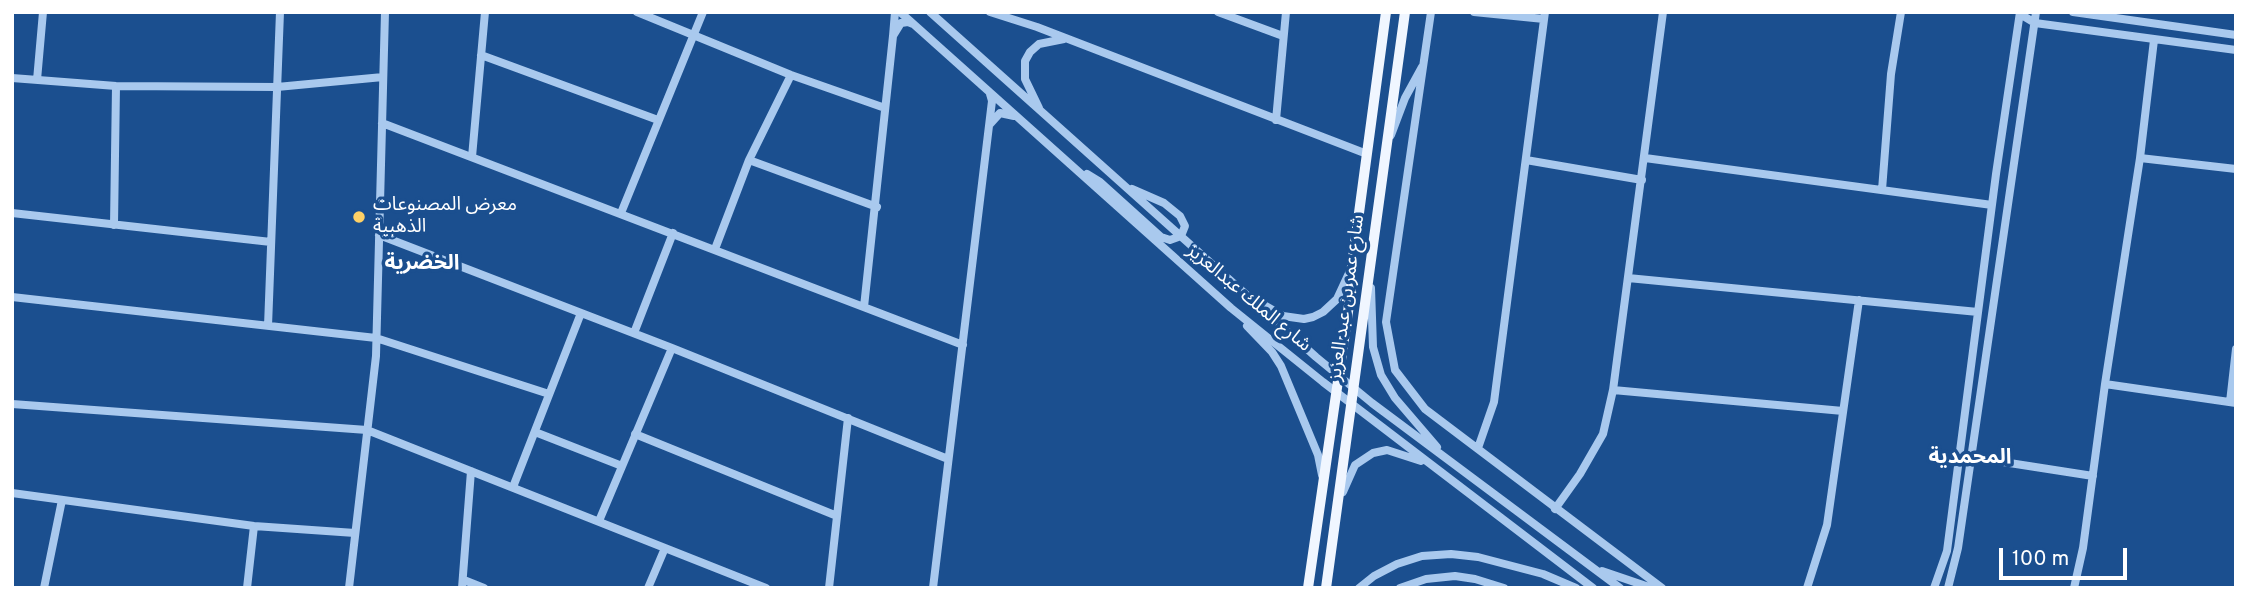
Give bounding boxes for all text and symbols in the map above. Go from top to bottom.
place label: معرض المصنوعات الذهبية [373,195,517,239]
marker: معرض المصنوعات الذهبية [351,209,367,225]
street label: شارع عمر بن عبد العزيز [1325,213,1371,383]
street label: شارع الملك عبدالعزيز [1181,240,1315,358]
district label: الخضرية [385,252,459,278]
district label: المحمدية [1928,446,2012,472]
scale bar [2003,534,2131,578]
text: 100 m [2012,546,2069,573]

